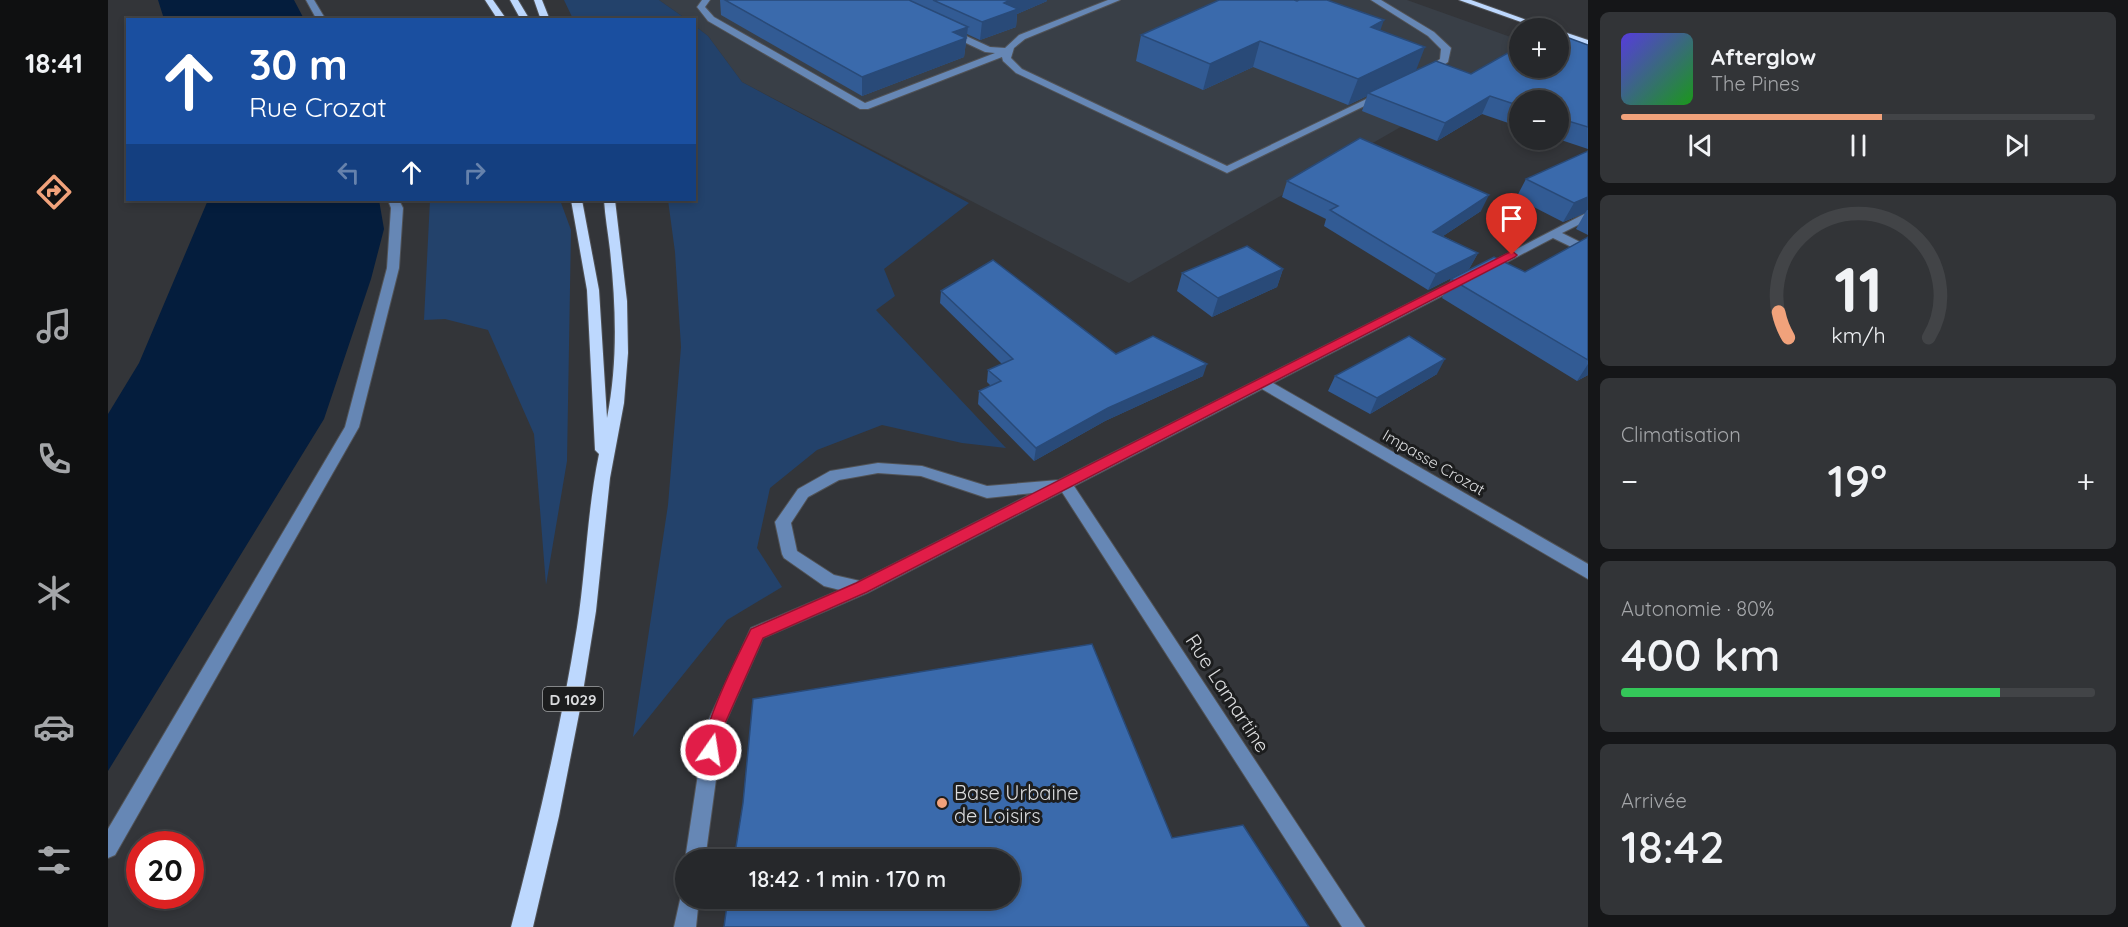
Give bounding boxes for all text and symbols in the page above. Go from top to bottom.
map controls [1509,18,1569,150]
button: + [1509,18,1569,78]
text: 30 m [249,38,348,91]
icon: ahead [150,42,228,120]
text: Afterglow [1711,43,1816,71]
text: 18:41 [25,46,83,80]
text: The Pines [1711,71,1800,96]
text: Rue Crozat [249,90,387,124]
button: − [1509,90,1569,150]
icon: previous [1684,129,1717,162]
icon: pause [1842,129,1875,162]
icon: next [2000,129,2033,162]
icon: left [332,156,365,189]
icon: ahead [395,156,428,189]
icon: right [458,156,491,189]
icon: directions [33,171,75,213]
pin [1486,193,1537,255]
icon: arrive [1495,202,1528,235]
text: 11 [1834,250,1882,328]
icon: music [33,305,75,347]
text: km/h [1831,322,1885,348]
text: Climatisation [1621,422,1741,447]
street label: Impasse Crozat [1379,425,1489,499]
icon: phone [33,438,75,480]
text: 19° [1828,452,1887,508]
text: − [1621,460,1638,501]
text: + [2076,460,2095,501]
icon: climate [33,572,75,614]
text: Autonomie · 80% [1621,596,1774,621]
text: 400 km [1621,626,1780,682]
street label: Rue Lamartine [1180,629,1276,757]
road number: D 1029 [543,687,603,711]
icon: car [33,706,75,748]
position arrow [679,718,743,782]
place label: Base Urbaine de Loisirs [954,780,1079,828]
text: Arrivée [1621,788,1687,813]
marker: Base Urbaine de Loisirs [935,796,949,810]
text: 18:42 [1621,818,1725,874]
speed limit sign: 20 [126,831,204,909]
icon: filters [33,839,75,881]
text: 18:42 · 1 min · 170 m [749,865,946,893]

